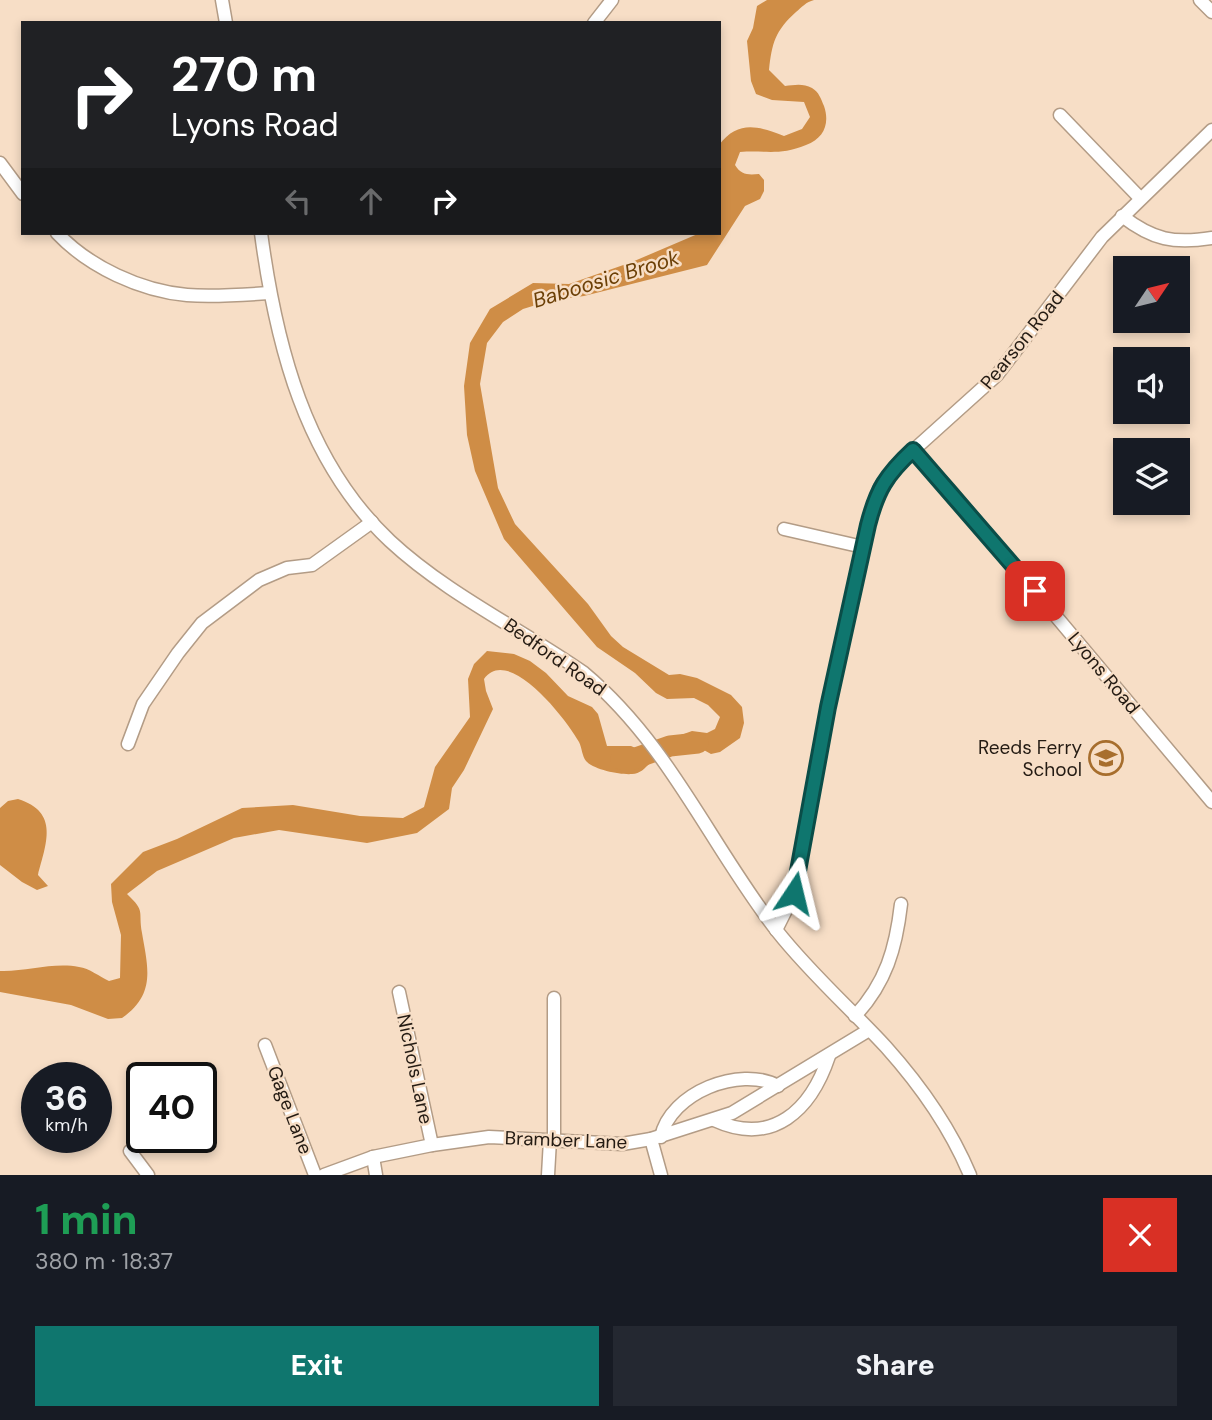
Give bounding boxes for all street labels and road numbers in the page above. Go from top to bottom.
street label: Pearson Road [975,286,1069,394]
street label: Bedford Road [499,613,611,701]
street label: Lyons Road [1062,627,1146,719]
street label: Nichols Lane [391,1012,439,1126]
street label: Gage Lane [262,1062,318,1158]
street label: Bramber Lane [504,1125,628,1155]

